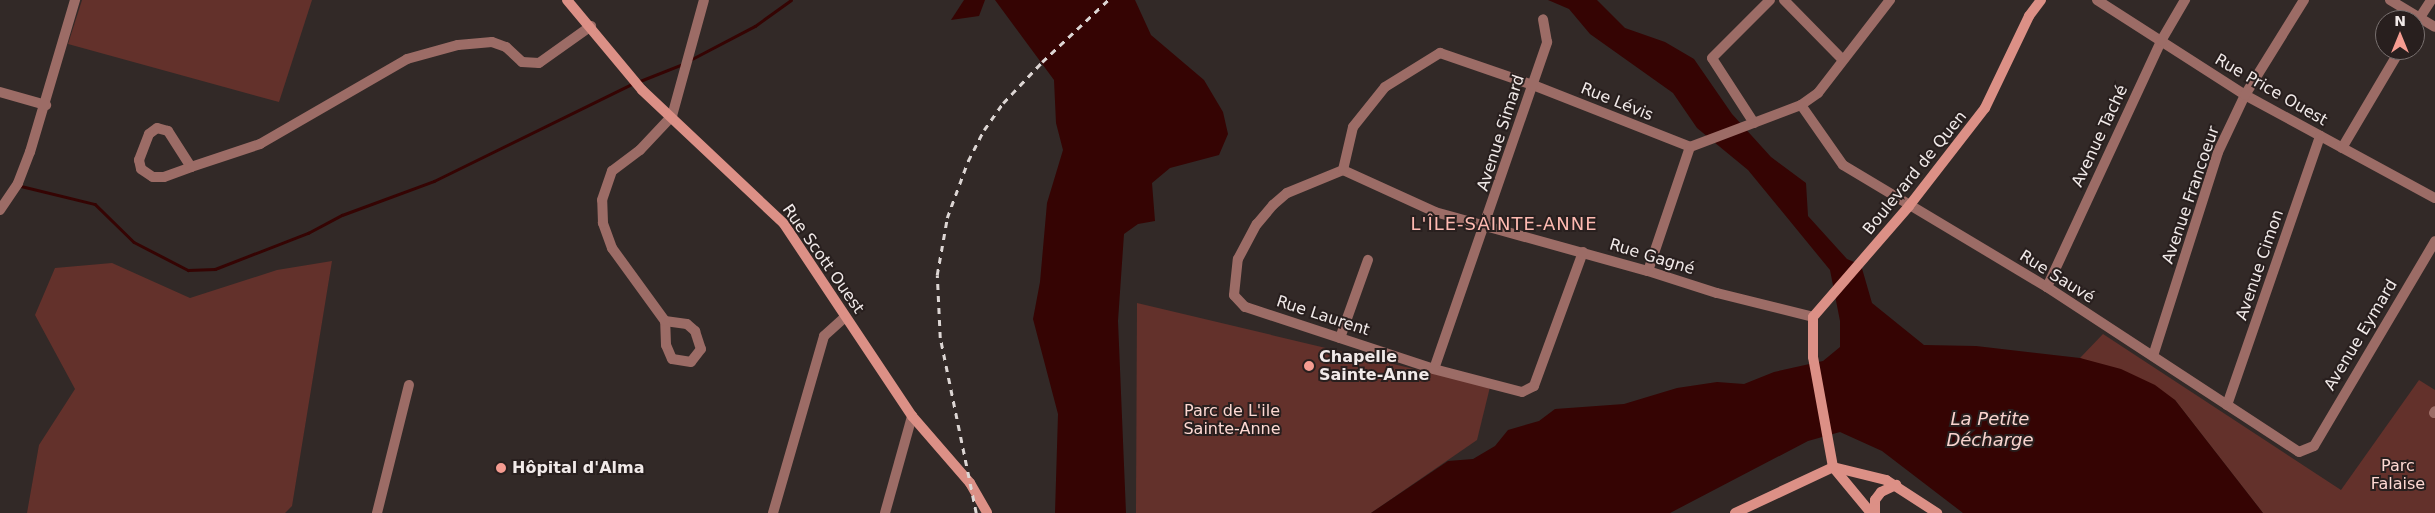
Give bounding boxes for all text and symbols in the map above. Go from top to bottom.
north arrow [2375,10,2425,60]
text: N [2394,13,2406,29]
street label: Rue Price Ouest [2211,50,2331,130]
street label: Avenue Simard [1473,73,1529,193]
street label: Rue Lévis [1578,79,1656,125]
street label: Avenue Taché [2068,82,2132,190]
street label: Boulevard de Quen [1859,107,1971,239]
street label: Avenue Francoeur [2158,124,2224,266]
street label: Rue Scott Ouest [778,201,868,317]
street label: Avenue Cimon [2232,207,2288,323]
district label: L'ÎLE-SAINTE-ANNE [1408,213,1600,235]
street label: Rue Gagné [1607,235,1697,279]
street label: Rue Sauvé [2016,246,2098,308]
street label: Avenue Eymard [2320,276,2402,394]
street label: Rue Laurent [1274,292,1372,340]
place label: Chapelle Sainte-Anne [1319,347,1429,385]
marker: Chapelle Sainte-Anne [1303,360,1315,372]
park label: Parc de L'ile Sainte-Anne [1183,401,1281,439]
water label: La Petite Décharge [1946,409,2034,452]
park label: Parc Falaise [2371,456,2425,494]
place label: Hôpital d'Alma [512,458,645,478]
marker: Hôpital d'Alma [494,461,508,475]

